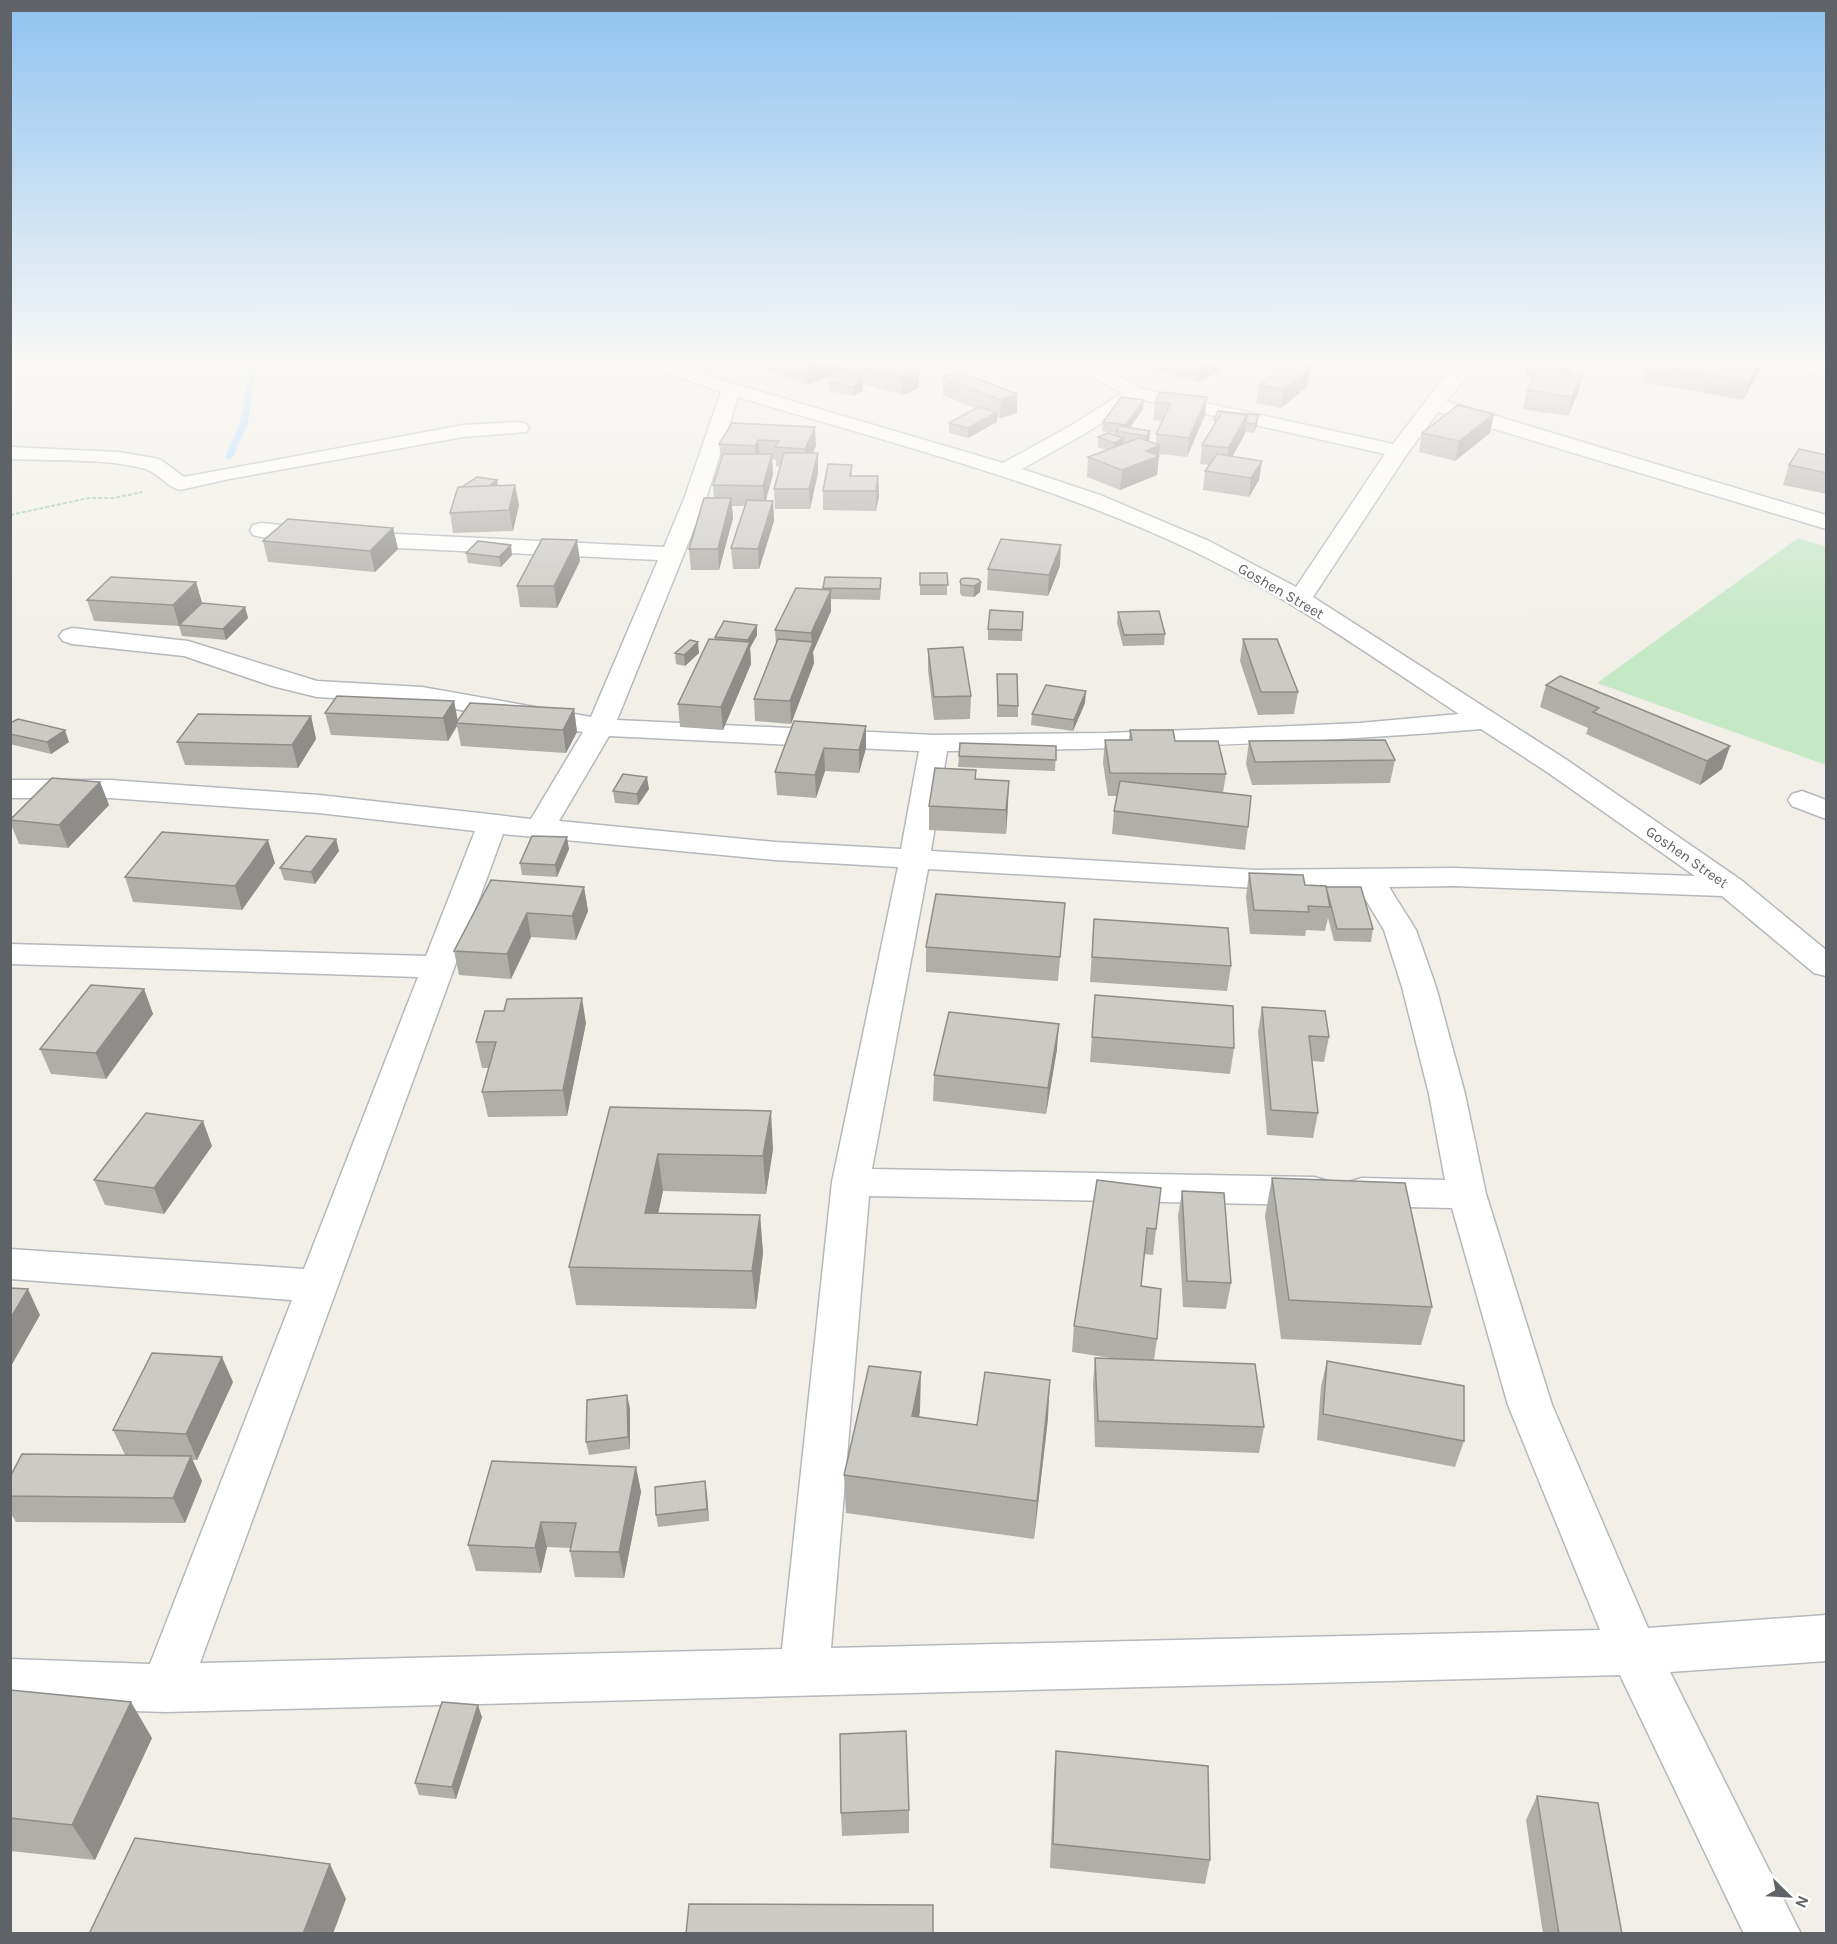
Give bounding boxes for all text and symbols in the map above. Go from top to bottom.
street label: Goshen Street [1235,559,1327,623]
street label: Goshen Street [1642,822,1732,892]
north arrow [1759,1866,1819,1926]
text: N [1791,1893,1813,1911]

